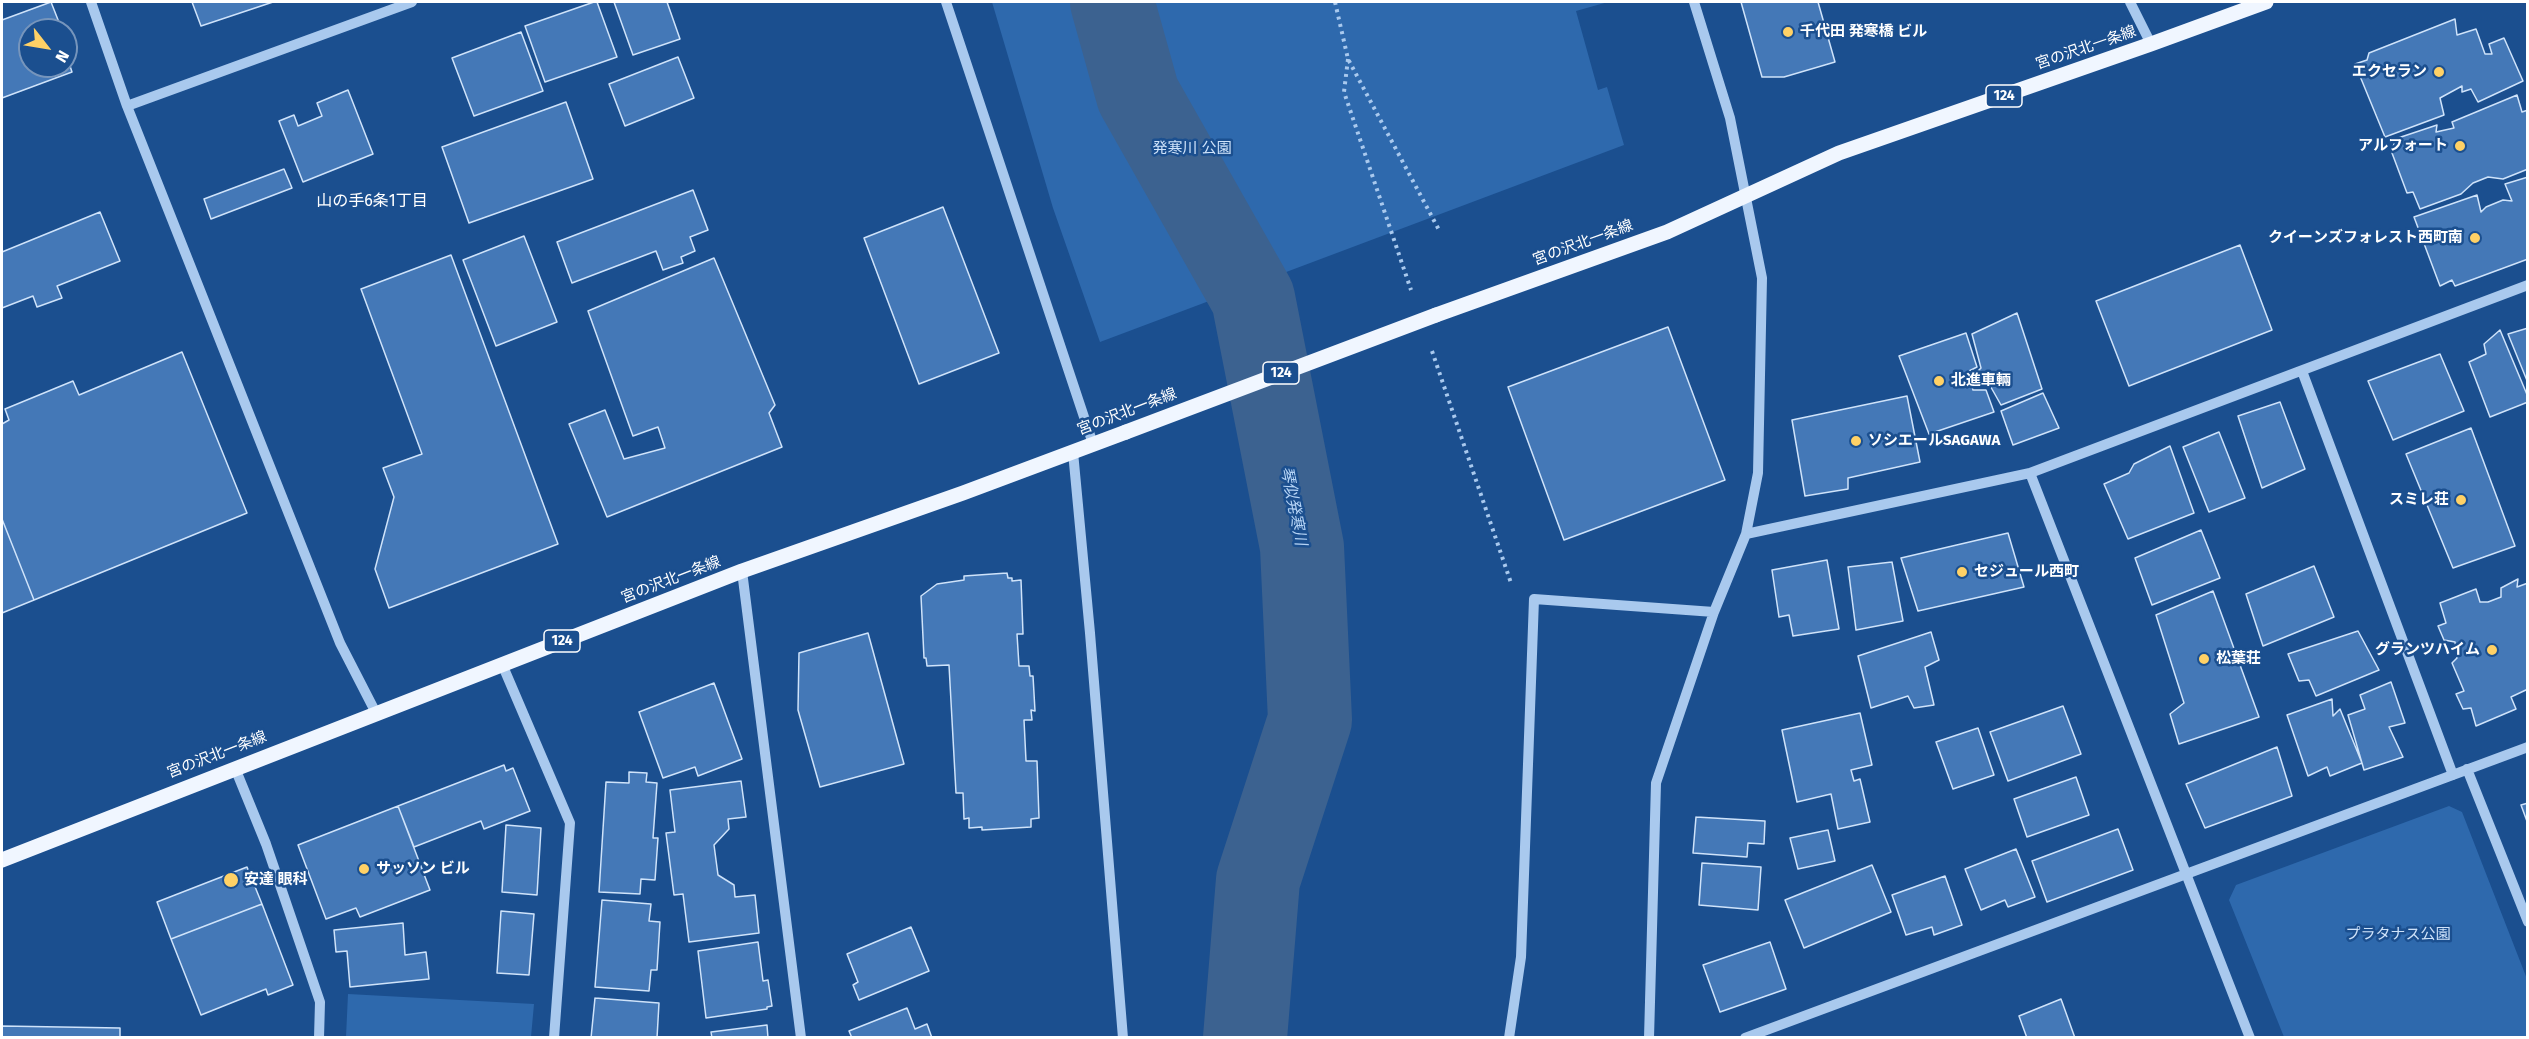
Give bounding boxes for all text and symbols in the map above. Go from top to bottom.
north arrow [18,18,78,78]
street label: 宮の沢北一条線 [2033,22,2139,74]
place label: 千代田 発寒橋 ビル [1800,23,1927,41]
marker: 千代田 発寒橋 ビル [1781,25,1795,39]
text: N [51,47,73,66]
place label: エクセラン [2352,63,2427,81]
marker: エクセラン [2432,65,2446,79]
road number: 124 [1986,85,2022,107]
place label: アルフォート [2358,137,2448,155]
marker: アルフォート [2453,139,2467,153]
park label: 発寒川 公園 [1153,140,1231,158]
district label: 山の手6条1丁目 [316,192,428,212]
street label: 宮の沢北一条線 [1531,217,1635,269]
place label: クイーンズフォレスト西町南 [2268,229,2463,247]
marker: クイーンズフォレスト西町南 [2468,231,2482,245]
road number: 124 [1263,362,1299,384]
place label: 北進車輛 [1951,372,2011,390]
marker: 北進車輛 [1932,374,1946,388]
street label: 宮の沢北一条線 [1075,385,1179,439]
place label: ソシエールSAGAWA [1868,432,2000,450]
marker: ソシエールSAGAWA [1849,434,1863,448]
water label: 琴似発寒川 [1276,465,1310,547]
place label: スミレ荘 [2389,491,2449,509]
marker: スミレ荘 [2454,493,2468,507]
street label: 宮の沢北一条線 [619,553,723,607]
place label: セジュール西町 [1974,563,2079,581]
marker: セジュール西町 [1955,565,1969,579]
road number: 124 [544,630,580,652]
place label: グランツハイム [2375,641,2480,659]
marker: グランツハイム [2485,643,2499,657]
place label: 松葉荘 [2216,650,2261,668]
marker: 松葉荘 [2197,652,2211,666]
street label: 宮の沢北一条線 [165,728,269,782]
place label: サッソン ビル [376,860,470,878]
marker: サッソン ビル [357,862,371,876]
marker: 安達 眼科 [222,871,240,889]
place label: 安達 眼科 [244,871,308,889]
park label: プラタナス公園 [2346,926,2450,944]

